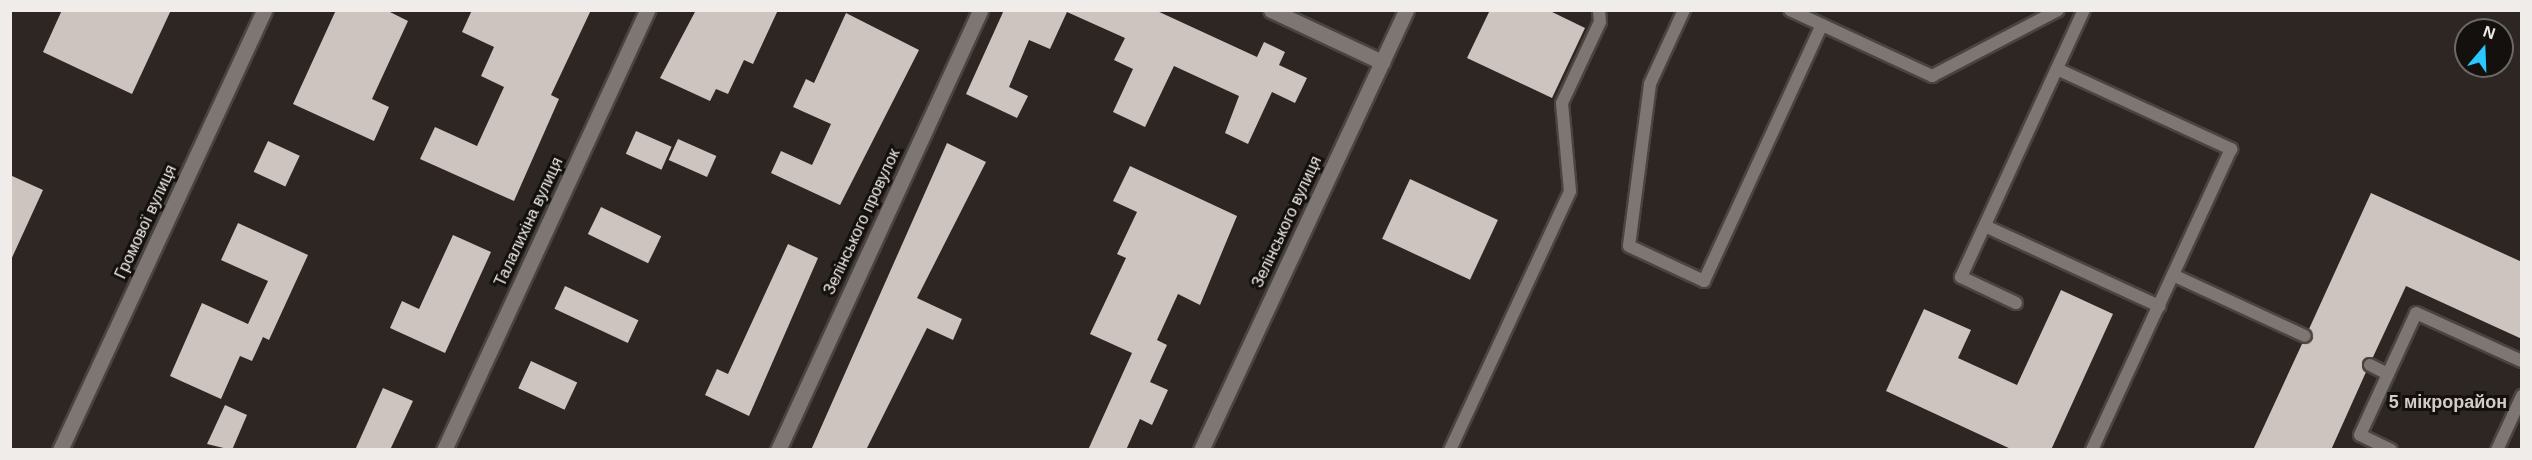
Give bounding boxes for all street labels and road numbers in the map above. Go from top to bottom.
street label: Зелінського провулок [820,146,904,298]
street label: Зелінського вулиця [1248,153,1326,291]
street label: Талалихіна вулиця [491,154,567,290]
street label: Громової вулиця [111,162,181,282]

